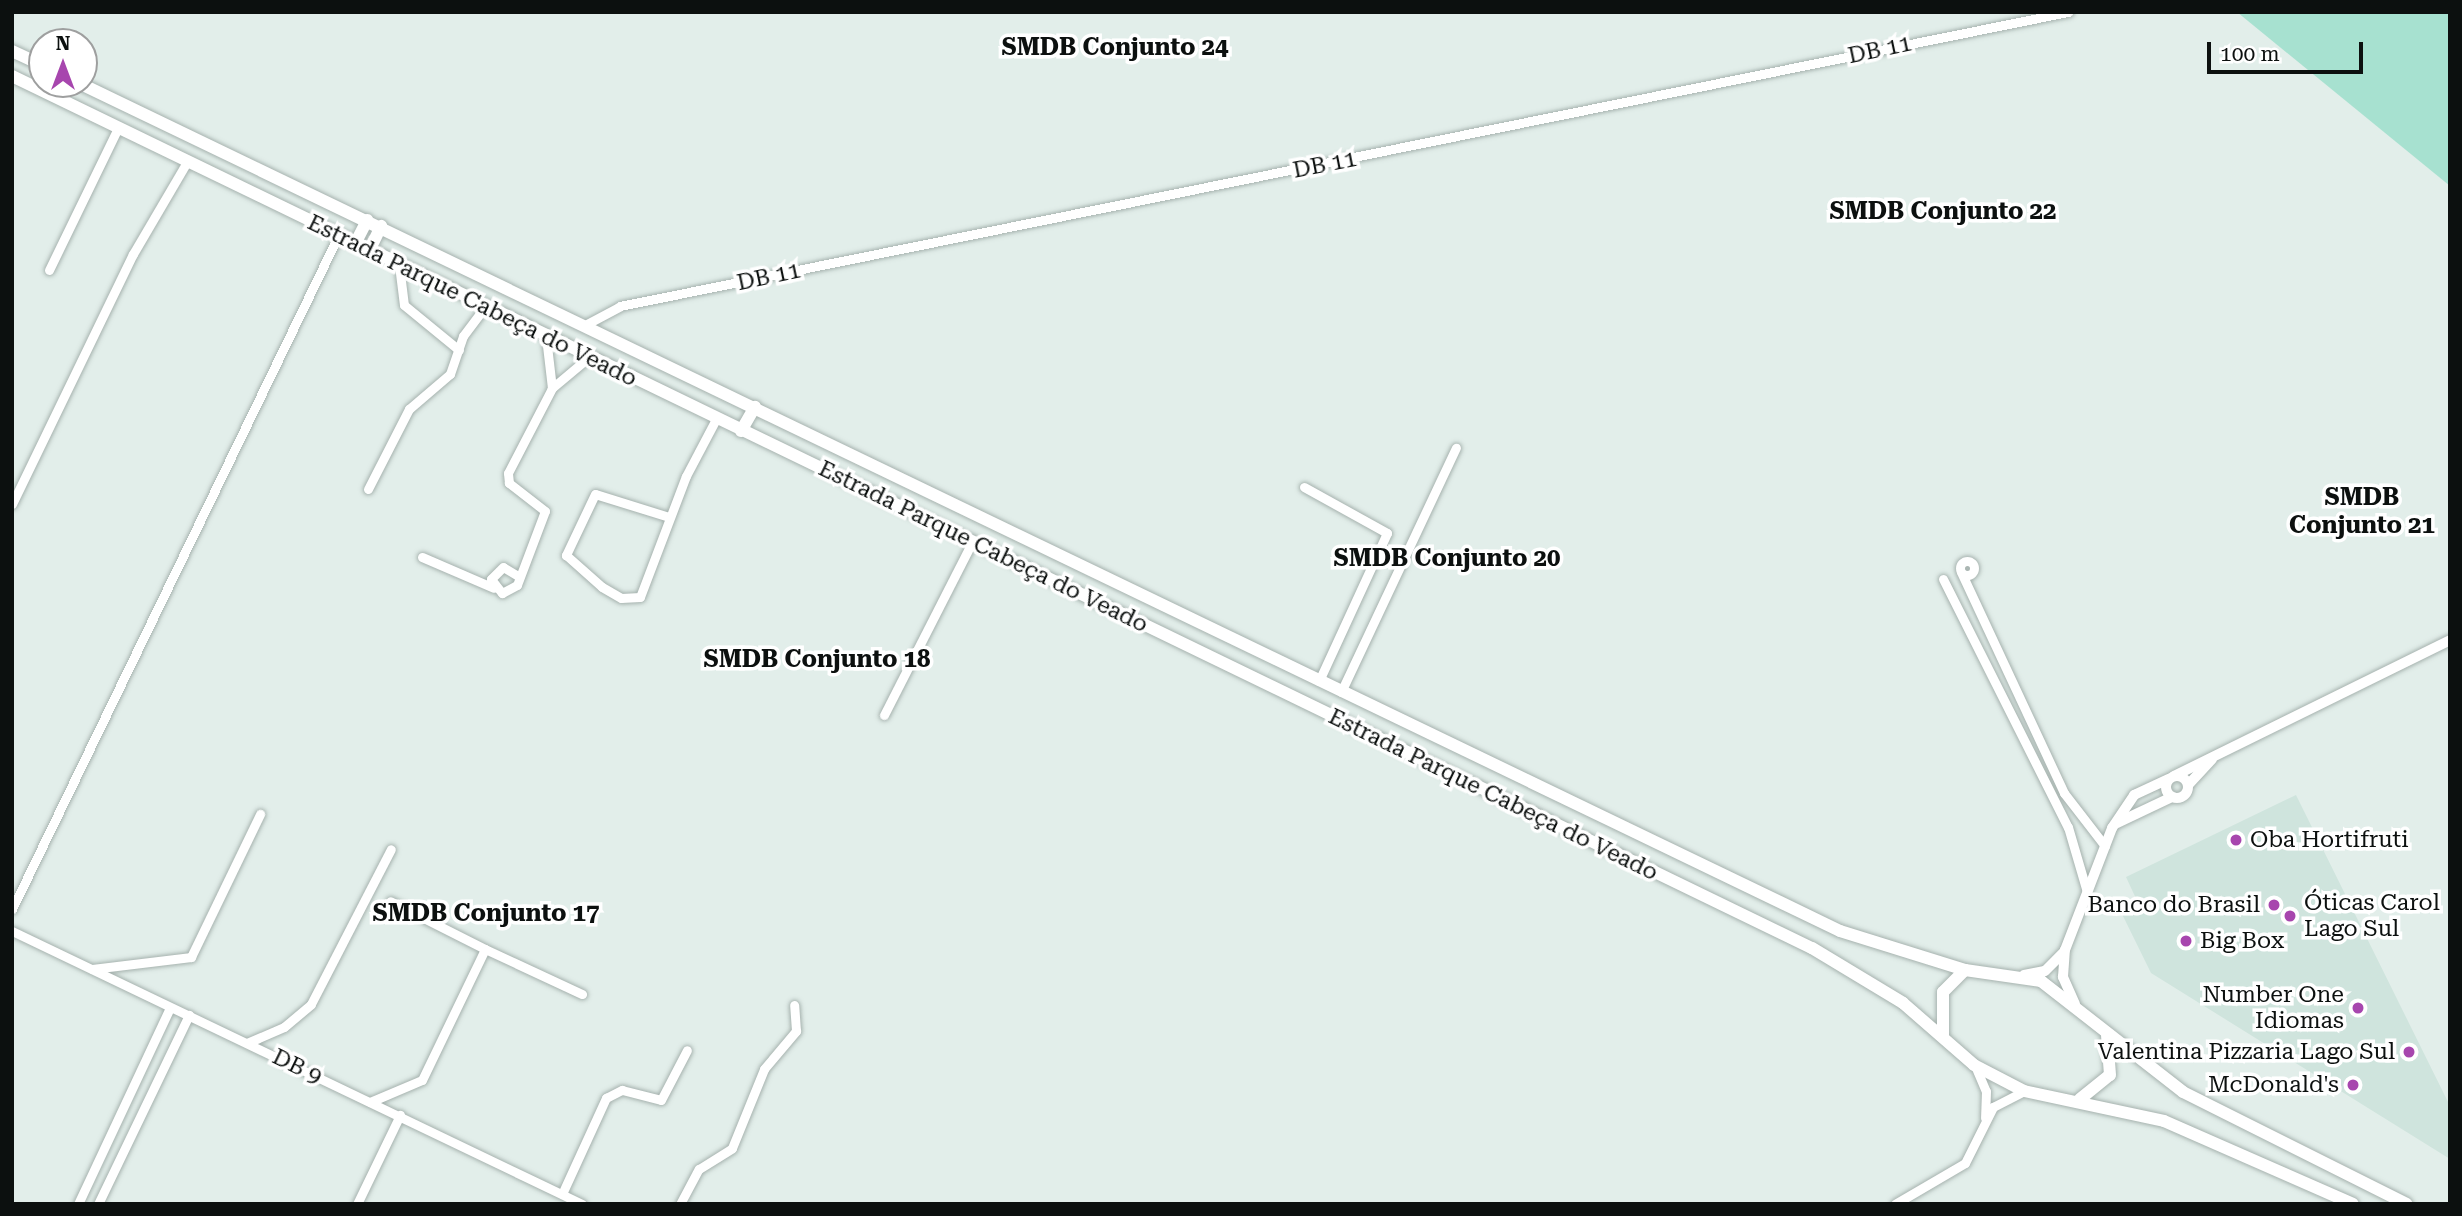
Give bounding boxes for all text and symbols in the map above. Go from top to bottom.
north arrow [28,28,98,98]
scale bar [2210,28,2366,72]
street label: DB 11 [1845,30,1915,70]
text: N [56,32,70,55]
district label: SMDB Conjunto 24 [1002,34,1228,62]
text: 100 m [2220,42,2280,66]
street label: DB 11 [1291,145,1359,185]
district label: SMDB Conjunto 22 [1830,198,2056,226]
street label: Estrada Parque Cabeça do Veado [303,209,641,393]
street label: DB 11 [734,257,804,297]
street label: Estrada Parque Cabeça do Veado [814,455,1152,639]
district label: SMDB Conjunto 21 [2289,484,2435,540]
district label: SMDB Conjunto 20 [1334,545,1560,573]
district label: SMDB Conjunto 18 [704,646,930,674]
street label: Estrada Parque Cabeça do Veado [1324,703,1662,887]
place label: Oba Hortifruti [2250,826,2409,854]
marker: Oba Hortifruti [2228,832,2244,848]
place label: Óticas Carol Lago Sul [2304,889,2440,943]
place label: Banco do Brasil [2088,891,2260,919]
marker: Banco do Brasil [2266,897,2282,913]
district label: SMDB Conjunto 17 [373,900,599,928]
marker: Óticas Carol Lago Sul [2282,908,2298,924]
place label: Big Box [2200,927,2284,955]
marker: Big Box [2178,933,2194,949]
place label: Number One Idiomas [2202,981,2344,1035]
marker: Number One Idiomas [2350,1000,2366,1016]
place label: Valentina Pizzaria Lago Sul [2098,1038,2395,1066]
street label: DB 9 [268,1043,326,1091]
marker: Valentina Pizzaria Lago Sul [2401,1044,2417,1060]
place label: McDonald's [2208,1071,2339,1099]
marker: McDonald's [2345,1077,2361,1093]

